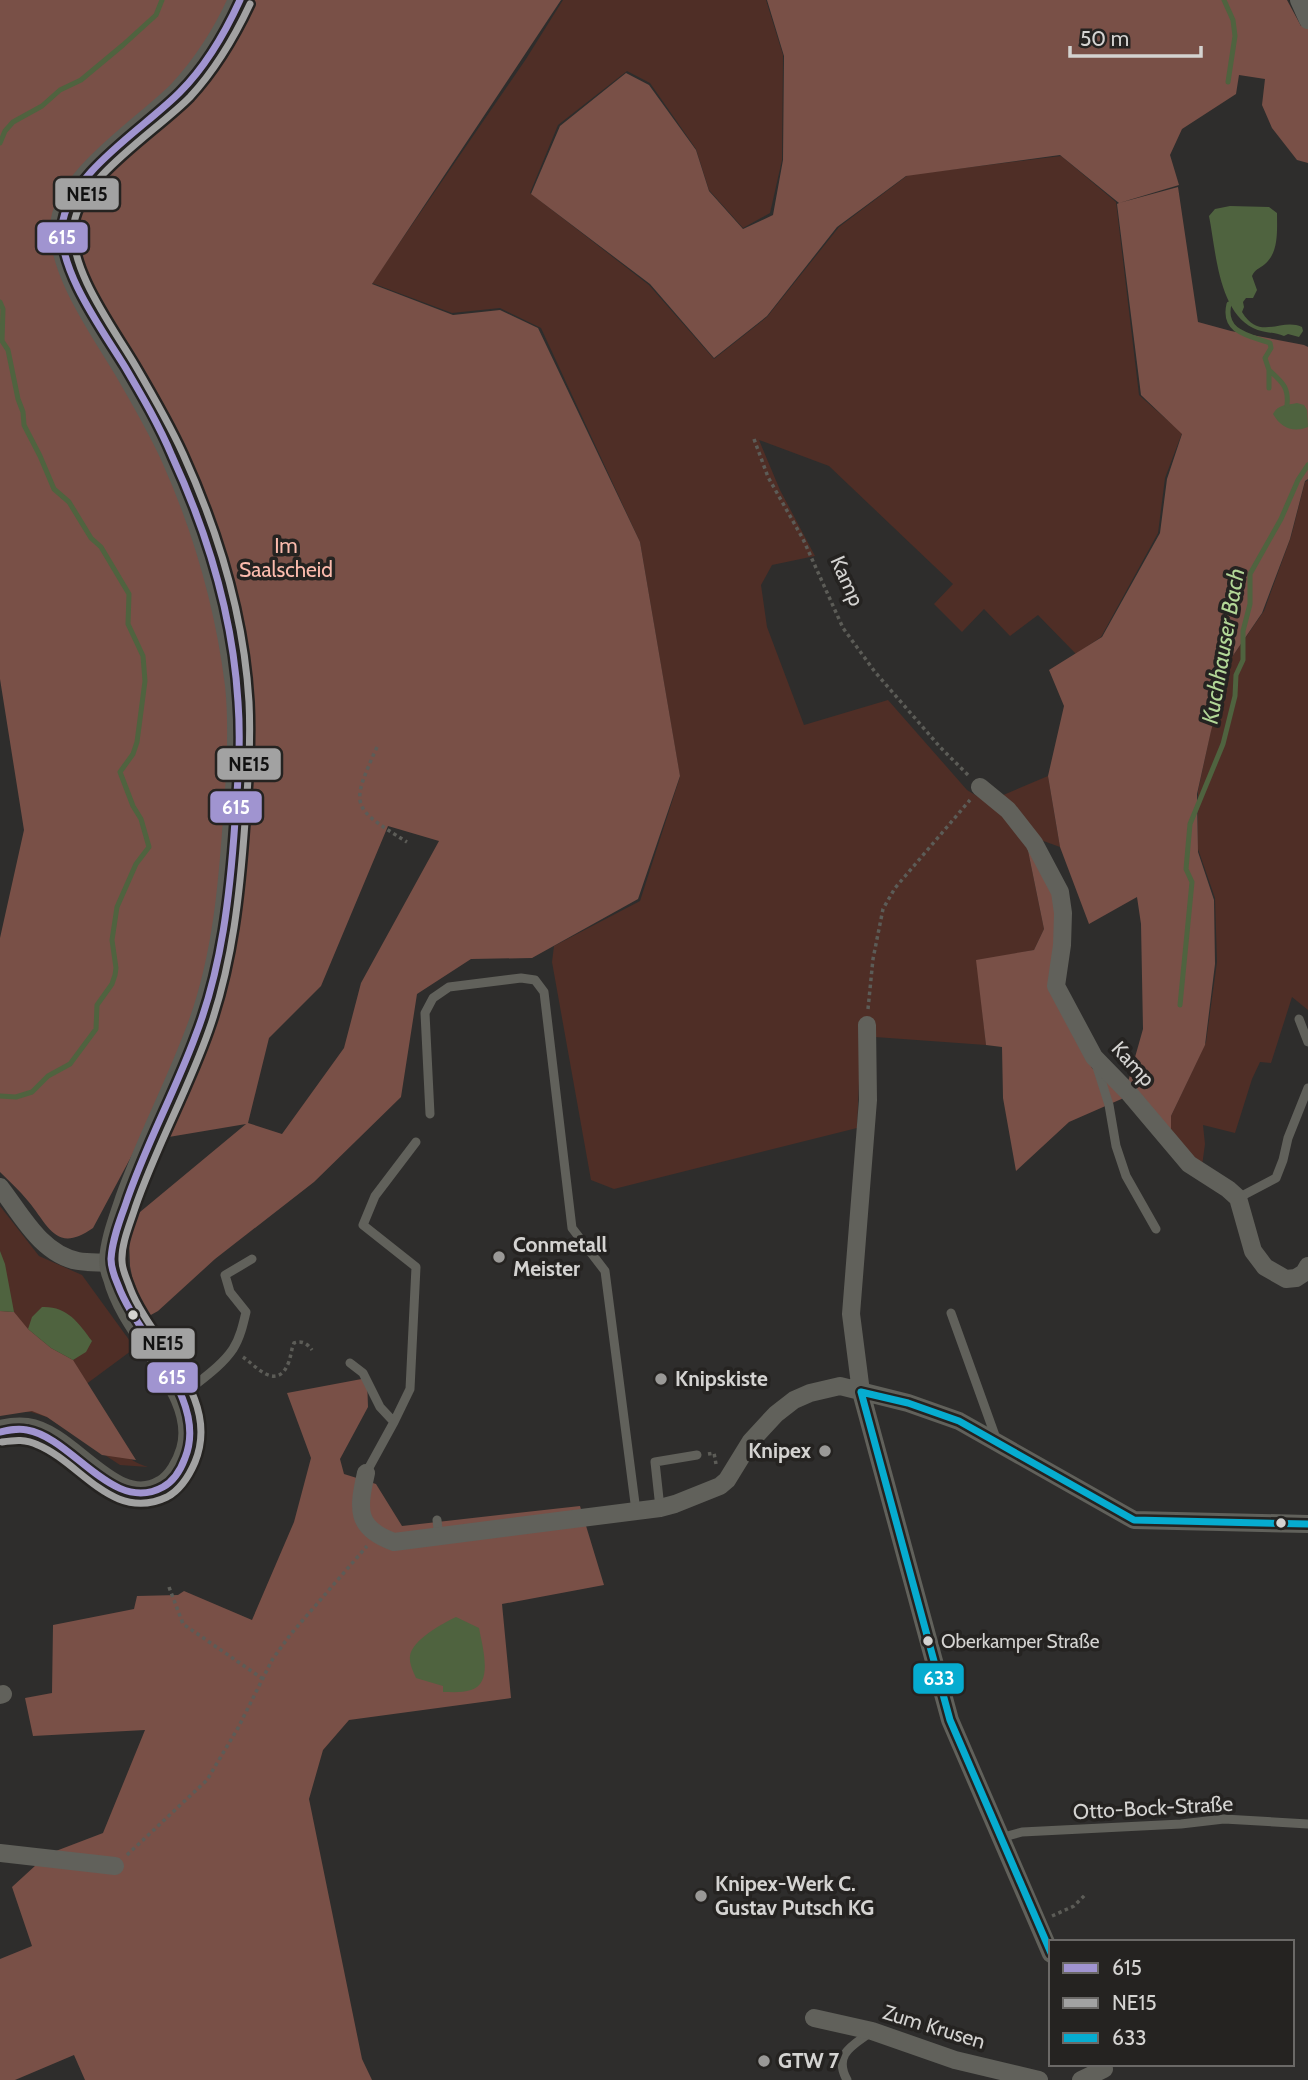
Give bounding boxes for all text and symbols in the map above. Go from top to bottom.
scale bar [1070,14,1201,58]
text: 50 m [1080,26,1129,51]
line badge: NE15 [54,177,120,211]
text: NE15 [66,183,108,206]
line badge: 615 [36,221,89,254]
text: 615 [48,226,76,249]
park label: Im Saalscheid [239,533,333,582]
street label: Kamp [825,552,869,610]
water label: Kuchhauser Bach [1196,566,1250,726]
line badge: NE15 [216,747,282,781]
text: NE15 [228,753,270,776]
line badge: 615 [209,790,263,824]
text: 615 [222,796,250,819]
street label: Kamp [1107,1036,1160,1091]
place label: Conmetall Meister [513,1232,607,1281]
marker: Conmetall Meister [491,1249,507,1265]
unlabelled marker [126,1308,140,1322]
line badge: NE15 [130,1327,196,1360]
text: NE15 [142,1332,184,1355]
line badge: 615 [146,1361,199,1394]
text: 615 [158,1366,186,1389]
place label: Knipskiste [675,1366,768,1391]
marker: Knipskiste [653,1371,669,1387]
place label: Knipex [748,1438,812,1463]
marker: Knipex [817,1443,833,1459]
unlabelled marker [1274,1516,1288,1530]
place label: Oberkamper Straße [941,1630,1100,1653]
marker: Oberkamper Straße [921,1634,935,1648]
line badge: 633 [912,1662,965,1695]
text: 633 [923,1667,955,1690]
street label: Otto-Bock-Straße [1072,1791,1234,1824]
place label: Knipex-Werk C. Gustav Putsch KG [715,1871,874,1920]
marker: Knipex-Werk C. Gustav Putsch KG [693,1888,709,1904]
legend [1049,1940,1294,2066]
text: 615 [1112,1955,1142,1980]
text: NE15 [1112,1990,1157,2015]
street label: Zum Krusen [880,1999,988,2054]
text: 633 [1112,2025,1147,2050]
place label: GTW 7 [778,2048,840,2073]
marker: GTW 7 [756,2053,772,2069]

